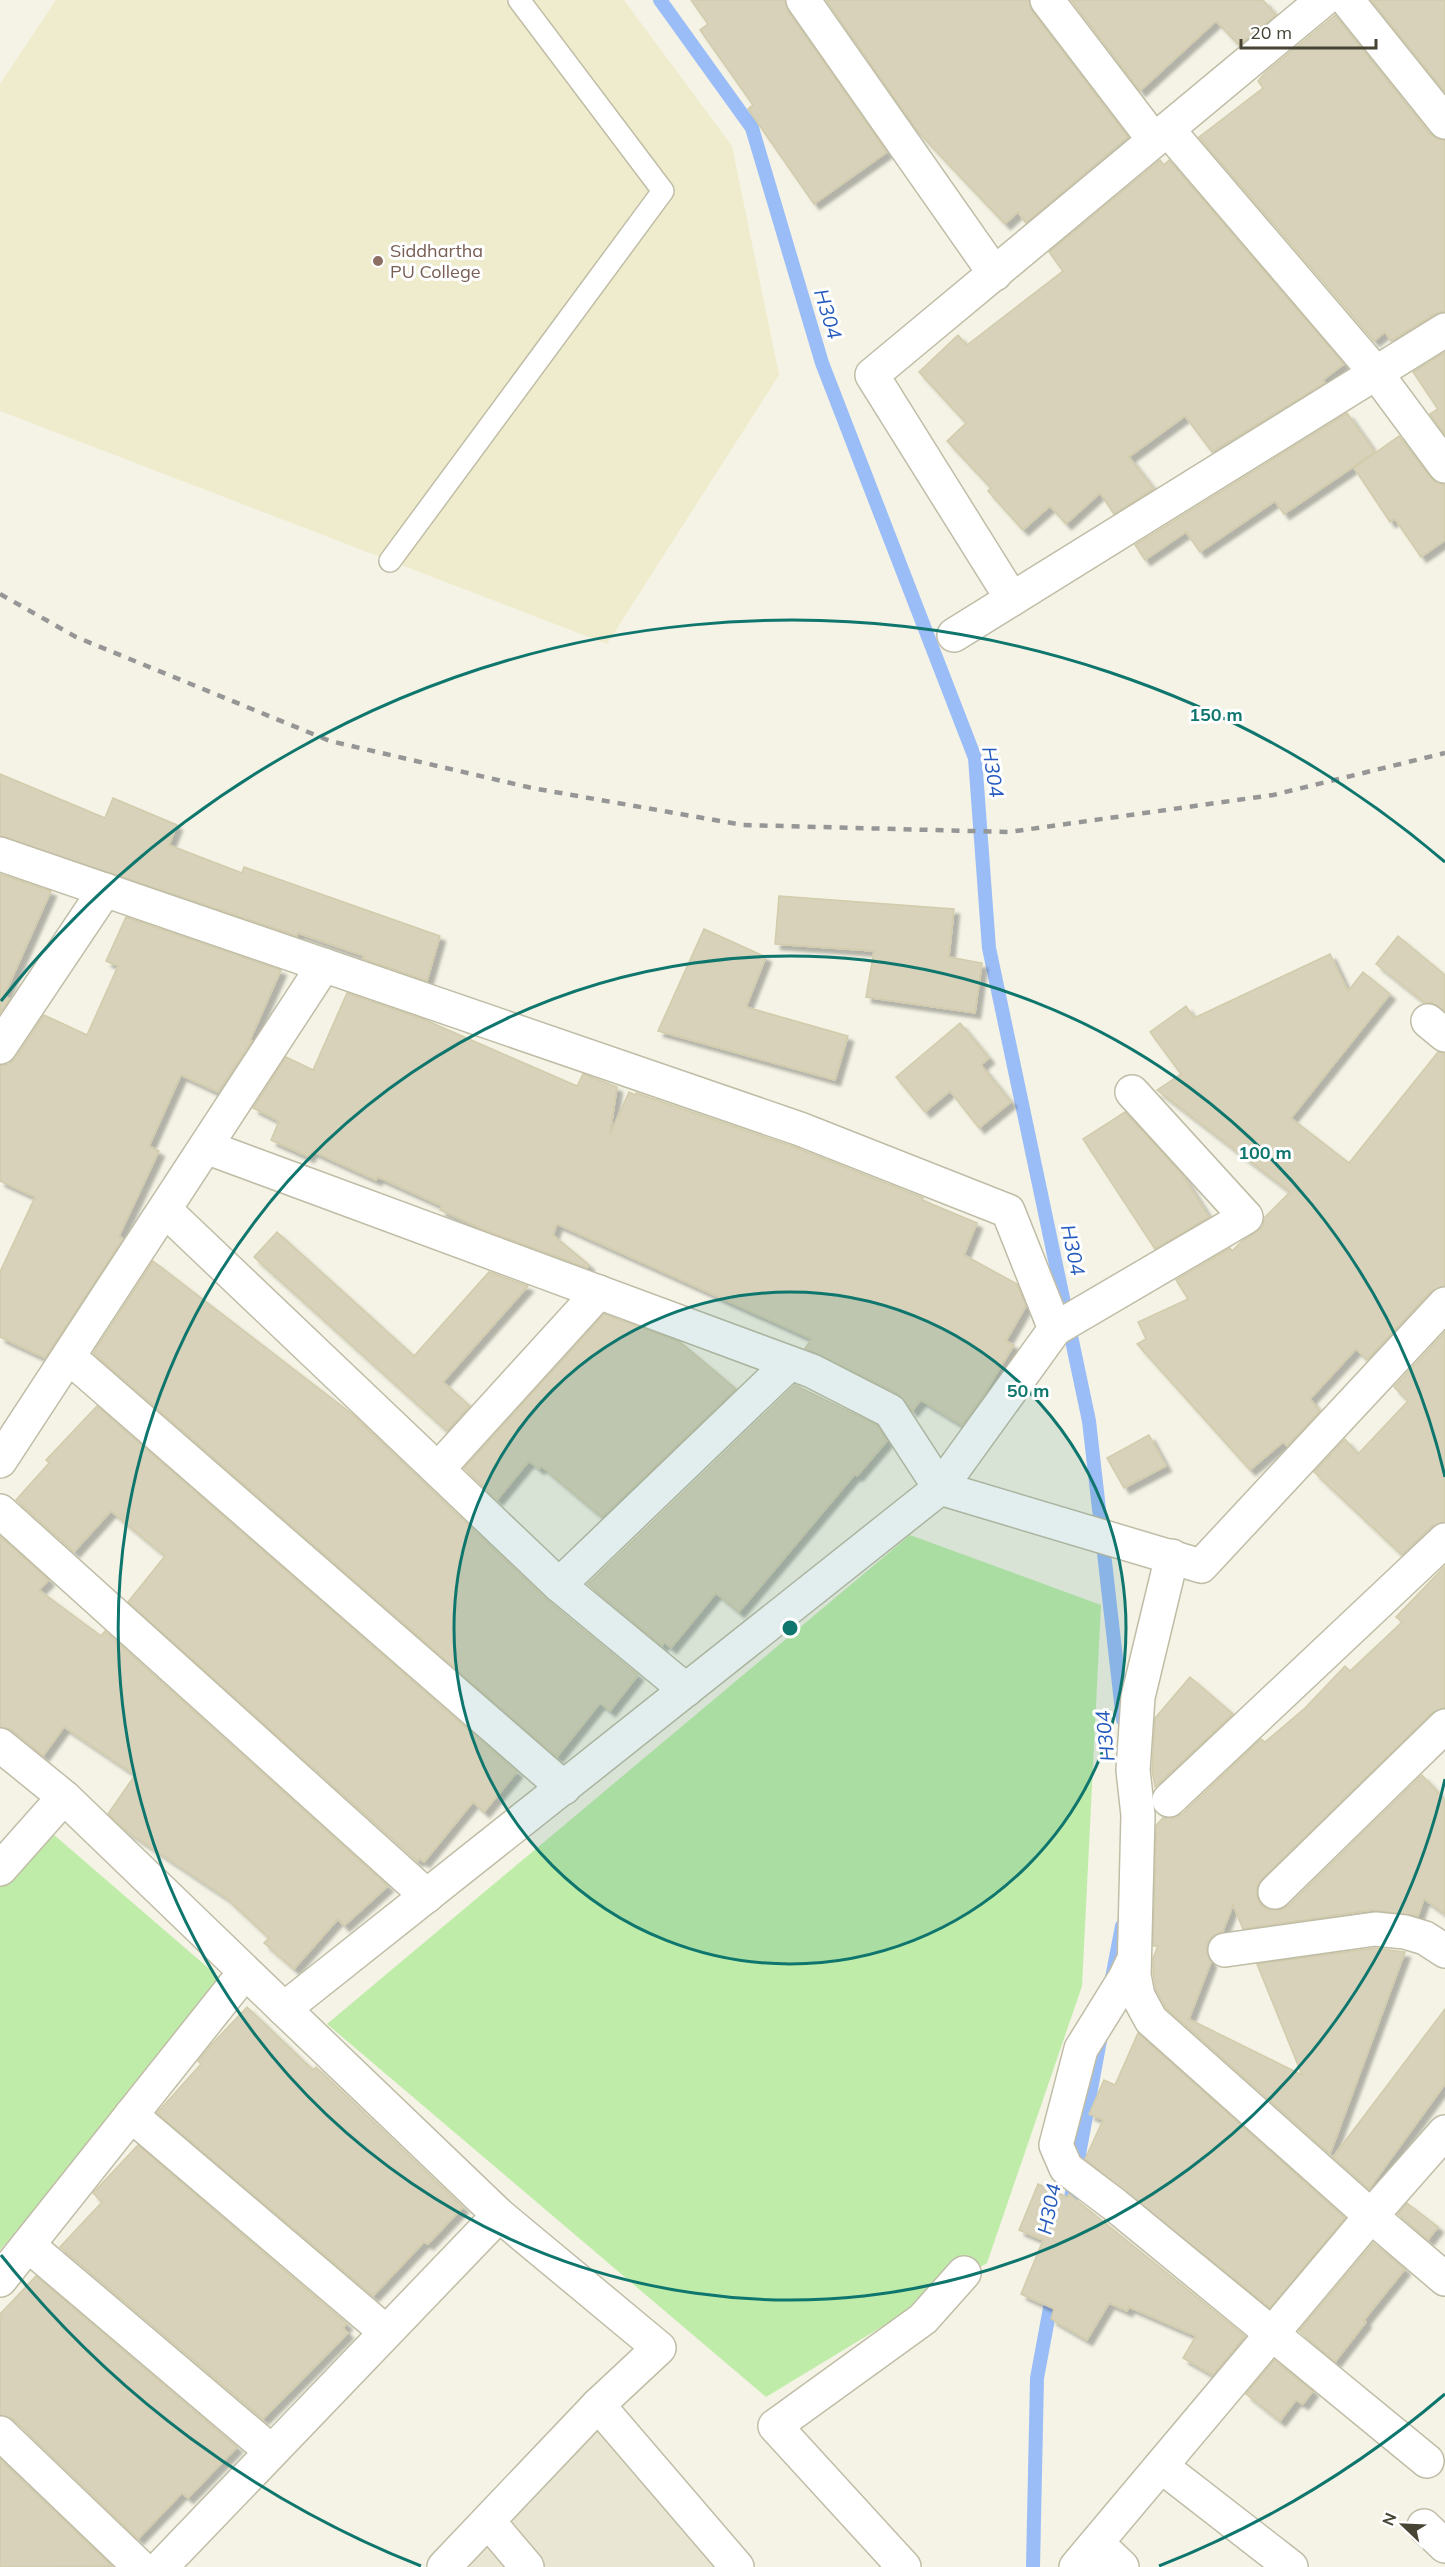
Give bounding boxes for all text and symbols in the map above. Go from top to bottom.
scale bar [1241,12,1376,50]
text: 20 m [1250,21,1292,44]
place label: Siddhartha PU College [390,239,483,283]
marker: Siddhartha PU College [371,254,385,268]
water label: H304 [809,286,848,342]
text: 150 m [1189,703,1243,726]
water label: H304 [977,745,1010,799]
text: 100 m [1238,1141,1292,1164]
water label: H304 [1056,1222,1091,1278]
text: 50 m [1007,1379,1049,1402]
centre of rings [780,1618,800,1638]
water label: H304 [1089,1709,1120,1763]
water label: H304 [1031,2181,1066,2236]
north arrow [1373,2495,1433,2555]
text: N [1378,2510,1401,2529]

